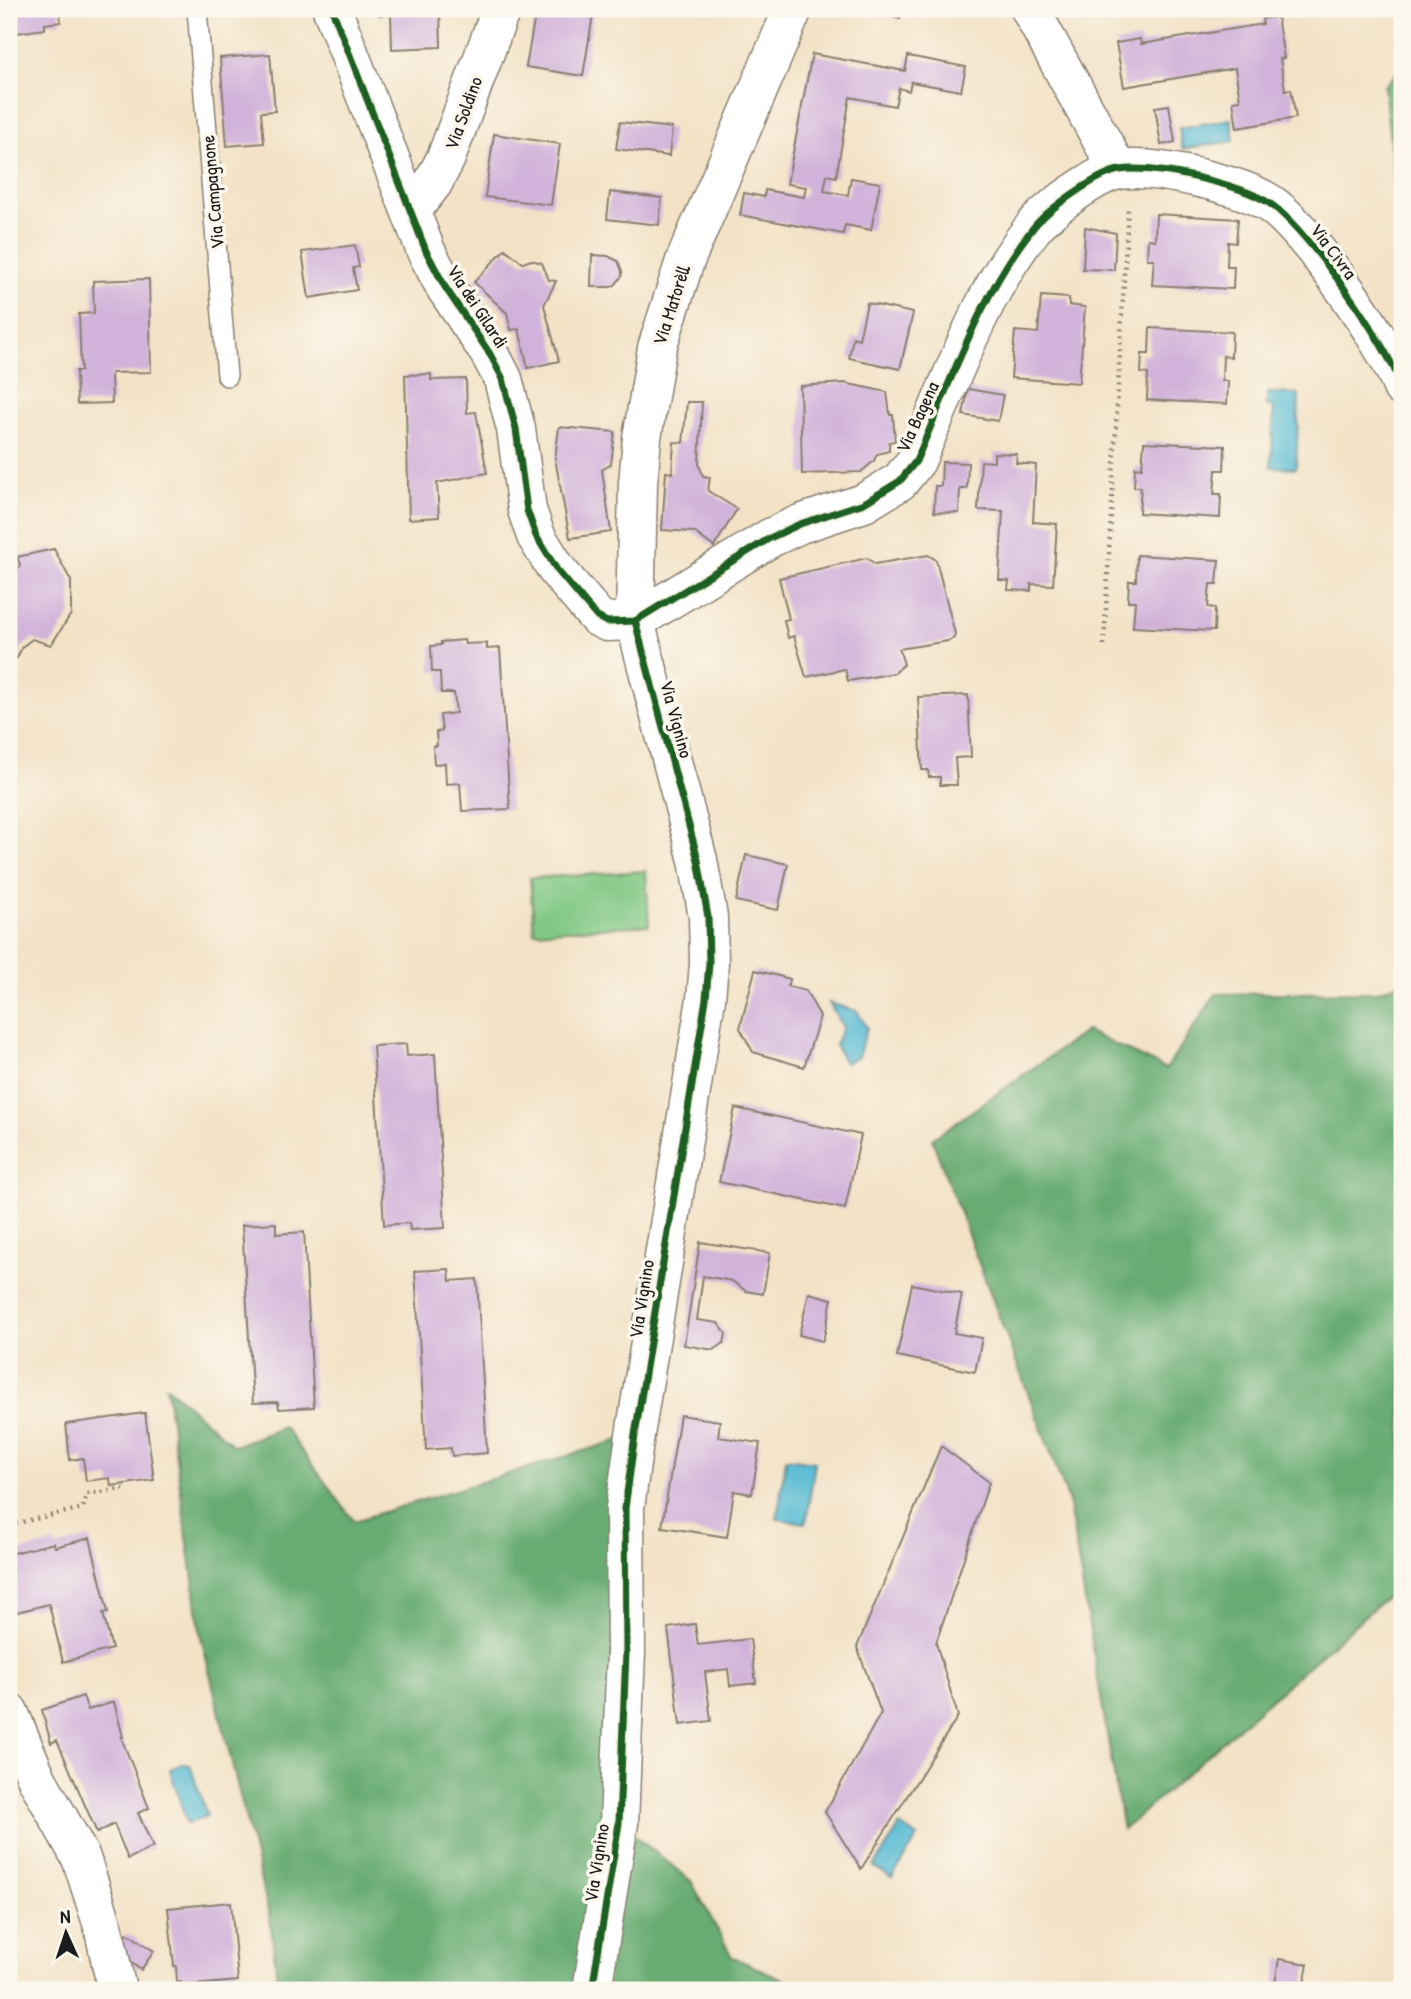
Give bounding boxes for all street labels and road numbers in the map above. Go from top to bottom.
street label: Via Soldino [438,72,488,153]
street label: Via Campagnone [194,134,230,250]
street label: Via Civra [1304,218,1364,285]
street label: Via dei Gilardi [441,259,515,353]
street label: Via Matorèll [646,261,696,348]
street label: Via Bagena [889,377,945,457]
street label: Via Vignino [654,677,700,761]
street label: Via Vignino [622,1258,660,1340]
street label: Via Vignino [577,1822,615,1904]

